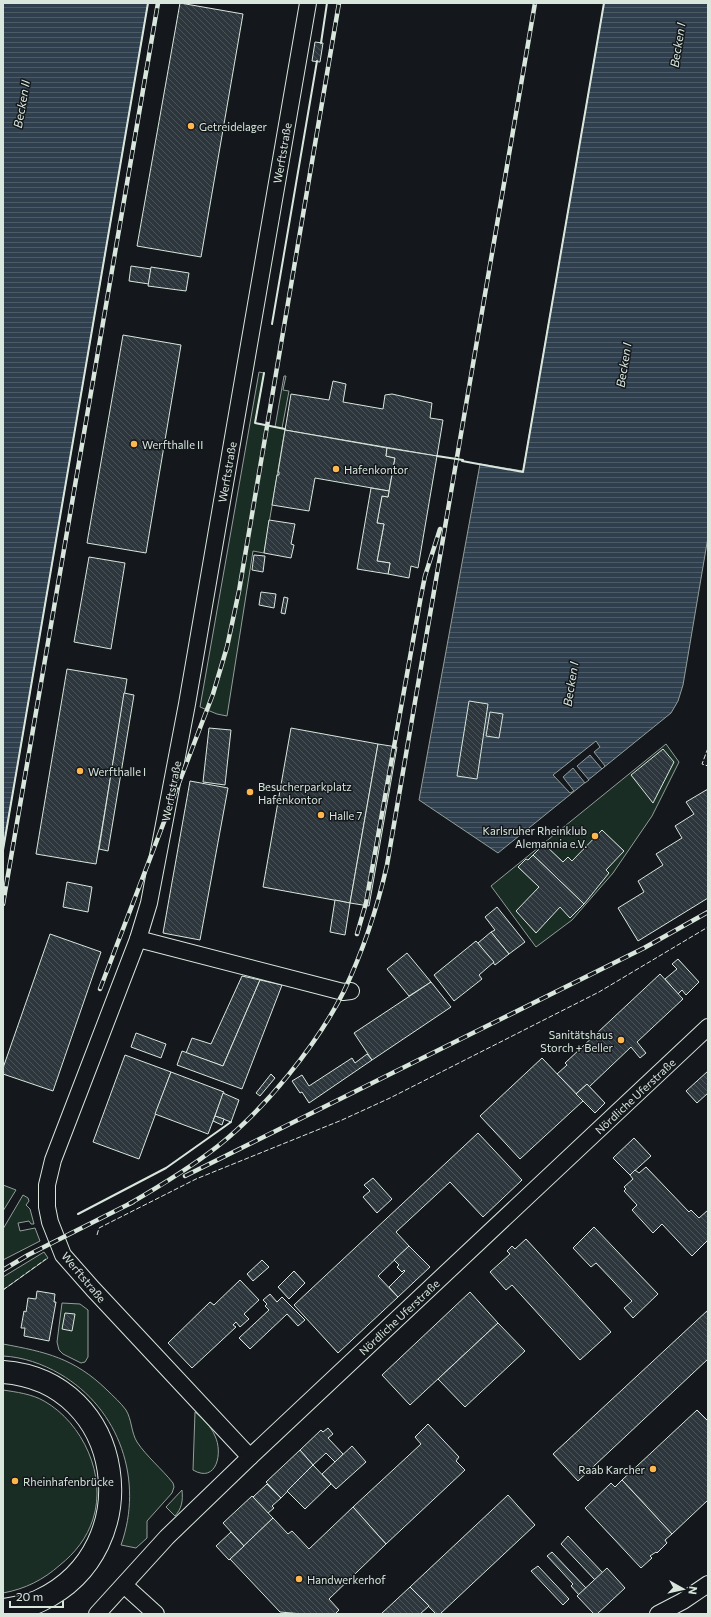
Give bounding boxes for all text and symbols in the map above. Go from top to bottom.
water label: Becken I [667,21,688,68]
water label: Becken II [10,78,32,129]
place label: Getreidelager [199,120,267,133]
marker: Getreidelager [186,121,196,131]
street label: Werftstraße [270,121,294,184]
water label: Becken I [613,341,634,388]
place label: Werfthalle II [142,438,203,451]
marker: Werfthalle II [129,439,139,449]
street label: Werftstraße [215,440,239,503]
place label: Hafenkontor [344,463,409,476]
marker: Hafenkontor [331,464,341,474]
water label: Becken I [560,660,581,707]
street label: Werftstraße [159,759,183,822]
place label: Werfthalle I [88,765,146,778]
marker: Werfthalle I [75,766,85,776]
place label: Besucherparkplatz Hafenkontor [258,780,352,806]
marker: Besucherparkplatz Hafenkontor [245,787,255,797]
place label: Halle 7 [329,809,362,822]
marker: Halle 7 [316,810,326,820]
place label: Karlsruher Rheinklub Alemannia e.V. [483,824,587,850]
marker: Karlsruher Rheinklub Alemannia e.V. [590,831,600,841]
place label: Sanitätshaus Storch + Beller [540,1028,614,1054]
marker: Sanitätshaus Storch + Beller [616,1035,626,1045]
street label: Nördliche Uferstraße [592,1055,678,1136]
street label: Werftstraße [59,1249,109,1305]
street label: Nördliche Uferstraße [356,1276,442,1357]
place label: Raab Karcher [578,1463,646,1476]
marker: Raab Karcher [648,1464,658,1474]
place label: Rheinhafenbrücke [23,1475,114,1488]
marker: Rheinhafenbrücke [10,1476,20,1486]
north arrow [663,1569,703,1609]
place label: Handwerkerhof [307,1573,386,1586]
marker: Handwerkerhof [294,1574,304,1584]
scale bar [10,1583,63,1609]
text: N [686,1585,700,1595]
text: 20 m [16,1589,43,1603]

